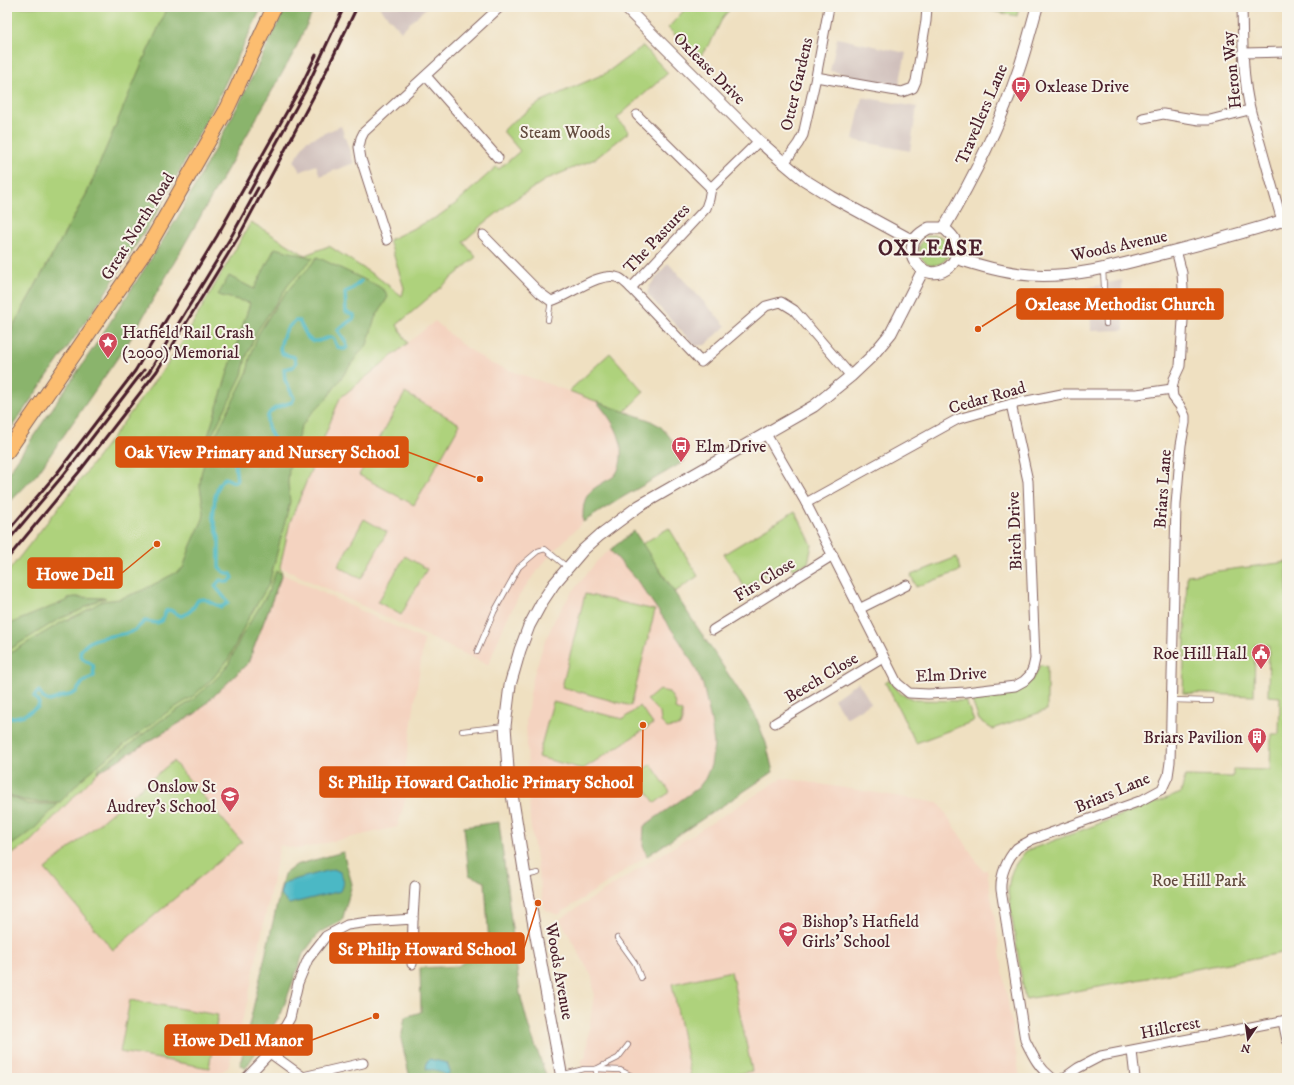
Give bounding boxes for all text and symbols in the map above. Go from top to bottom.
street label: Oxlease Drive [668,28,750,110]
street label: Heron Way [1217,29,1247,110]
street label: Otter Gardens [776,35,818,133]
street label: Travellers Lane [951,61,1013,168]
bus stop icon: Oxlease Drive [1010,75,1032,103]
place label: Oxlease Drive [1035,76,1129,98]
park label: Steam Woods [520,122,611,144]
street label: Great North Road [96,168,180,284]
street label: The Pastures [619,199,695,278]
street label: Woods Avenue [1068,225,1169,267]
district label: OXLEASE [878,236,984,262]
callout: Oxlease Methodist Church [1017,289,1223,319]
text: Oxlease Methodist Church [1025,294,1216,316]
place label: Hatfield Rail Crash (2000) Memorial [122,322,254,364]
place icon: Hatfield Rail Crash (2000) Memorial [97,331,119,359]
street label: Cedar Road [946,376,1029,419]
bus stop icon: Elm Drive [670,435,692,463]
place label: Elm Drive [695,436,766,458]
callout: Oak View Primary and Nursery School [116,437,408,467]
text: Oak View Primary and Nursery School [124,442,400,464]
street label: Briars Lane [1149,449,1177,530]
street label: Birch Drive [1003,491,1027,571]
street label: Firs Close [730,553,799,607]
callout: Howe Dell [28,558,122,588]
text: Howe Dell [36,564,115,586]
public building icon: Roe Hill Hall [1250,642,1272,670]
place label: Roe Hill Hall [1153,643,1247,665]
street label: Beech Close [781,647,862,708]
street label: Elm Drive [915,662,987,688]
building icon: Briars Pavilion [1246,726,1268,754]
place label: Briars Pavilion [1143,727,1243,749]
callout: St Philip Howard Catholic Primary School [320,767,642,797]
street label: Briars Lane [1071,767,1153,819]
text: St Philip Howard Catholic Primary School [328,772,634,794]
place label: Onslow St Audrey's School [107,776,217,818]
school or university icon: Onslow St Audrey's School [219,785,241,813]
park label: Roe Hill Park [1152,870,1247,892]
place label: Bishop's Hatfield Girls' School [802,911,920,953]
street label: Woods Avenue [539,920,578,1021]
school or university icon: Bishop's Hatfield Girls' School [777,920,799,948]
callout: St Philip Howard School [330,933,524,963]
text: St Philip Howard School [338,939,517,961]
street label: Hillcrest [1138,1011,1203,1045]
north arrow [1228,1019,1268,1059]
callout: Howe Dell Manor [165,1025,312,1055]
text: Howe Dell Manor [173,1030,304,1052]
text: N [1240,1040,1252,1056]

